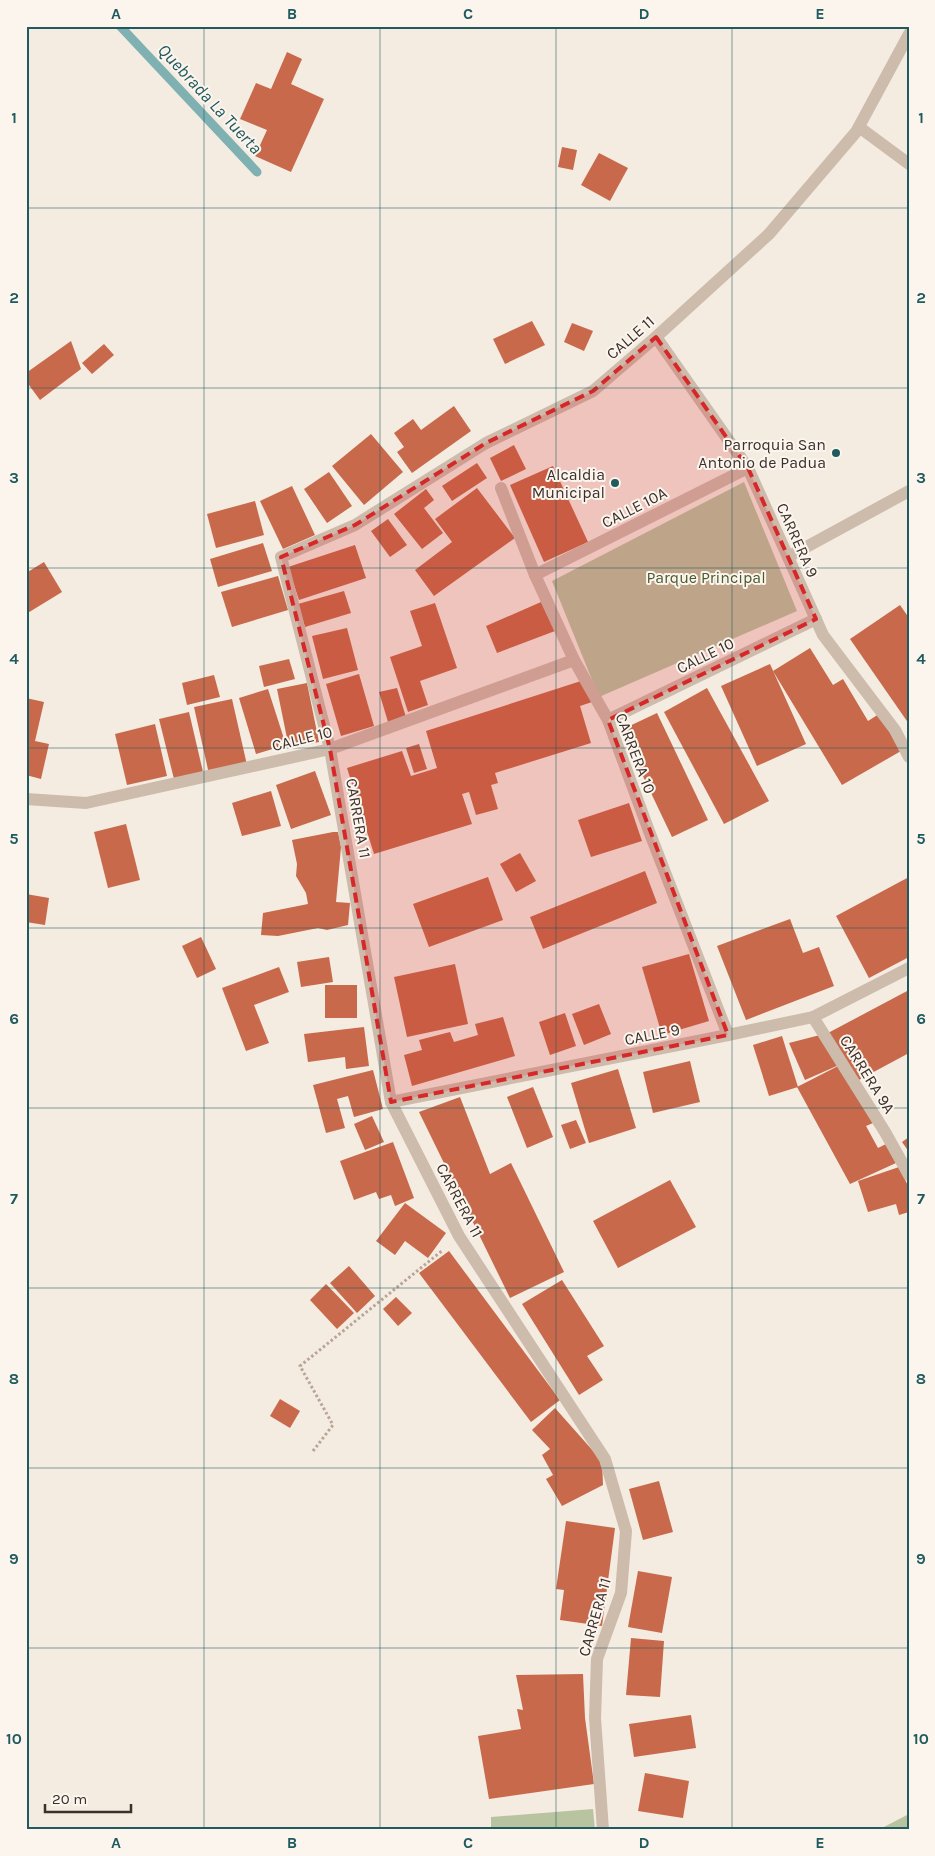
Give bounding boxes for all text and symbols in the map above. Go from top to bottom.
text: A [111,4,121,23]
text: B [287,4,297,23]
text: C [463,4,473,23]
text: D [639,4,650,23]
text: E [815,4,825,23]
water label: Quebrada La Tuerta [153,39,267,159]
text: 1 [11,108,17,127]
text: 1 [918,108,924,127]
text: 2 [9,288,19,307]
text: 2 [916,288,926,307]
street label: CALLE 11 [602,311,658,363]
place label: Parroquia San Antonio de Padua [698,435,826,472]
marker: Parroquia San Antonio de Padua [830,447,842,459]
place label: Alcaldia Municipal [532,465,605,502]
text: 3 [9,468,19,487]
text: 3 [916,468,926,487]
marker: Alcaldia Municipal [609,477,621,489]
street label: CALLE 10A [598,483,670,532]
street label: CARRERA 9 [773,500,822,580]
park label: Parque Principal [646,568,766,587]
street label: CALLE 10 [673,633,737,677]
text: 4 [9,649,19,668]
text: 4 [916,649,926,668]
street label: CARRERA 10 [611,710,660,796]
street label: CALLE 10 [270,722,334,755]
street label: CARRERA 11 [342,777,375,860]
text: 5 [9,829,19,848]
text: 5 [916,829,926,848]
text: 6 [9,1009,19,1028]
text: 6 [916,1009,926,1028]
street label: CALLE 9 [623,1020,681,1049]
street label: CARRERA 9A [836,1032,899,1117]
street label: CARRERA 11 [432,1160,487,1240]
text: 7 [10,1189,18,1208]
text: 7 [917,1189,925,1208]
text: 8 [9,1369,19,1388]
text: 8 [916,1369,926,1388]
text: 9 [9,1549,19,1568]
text: 9 [916,1549,926,1568]
street label: CARRERA 11 [574,1576,615,1659]
text: 10 [6,1729,22,1748]
text: 10 [913,1729,929,1748]
scale bar [45,1781,131,1813]
text: 20 m [52,1790,87,1808]
text: A [111,1833,121,1852]
text: B [287,1833,297,1852]
text: C [463,1833,473,1852]
text: D [639,1833,650,1852]
text: E [815,1833,825,1852]

